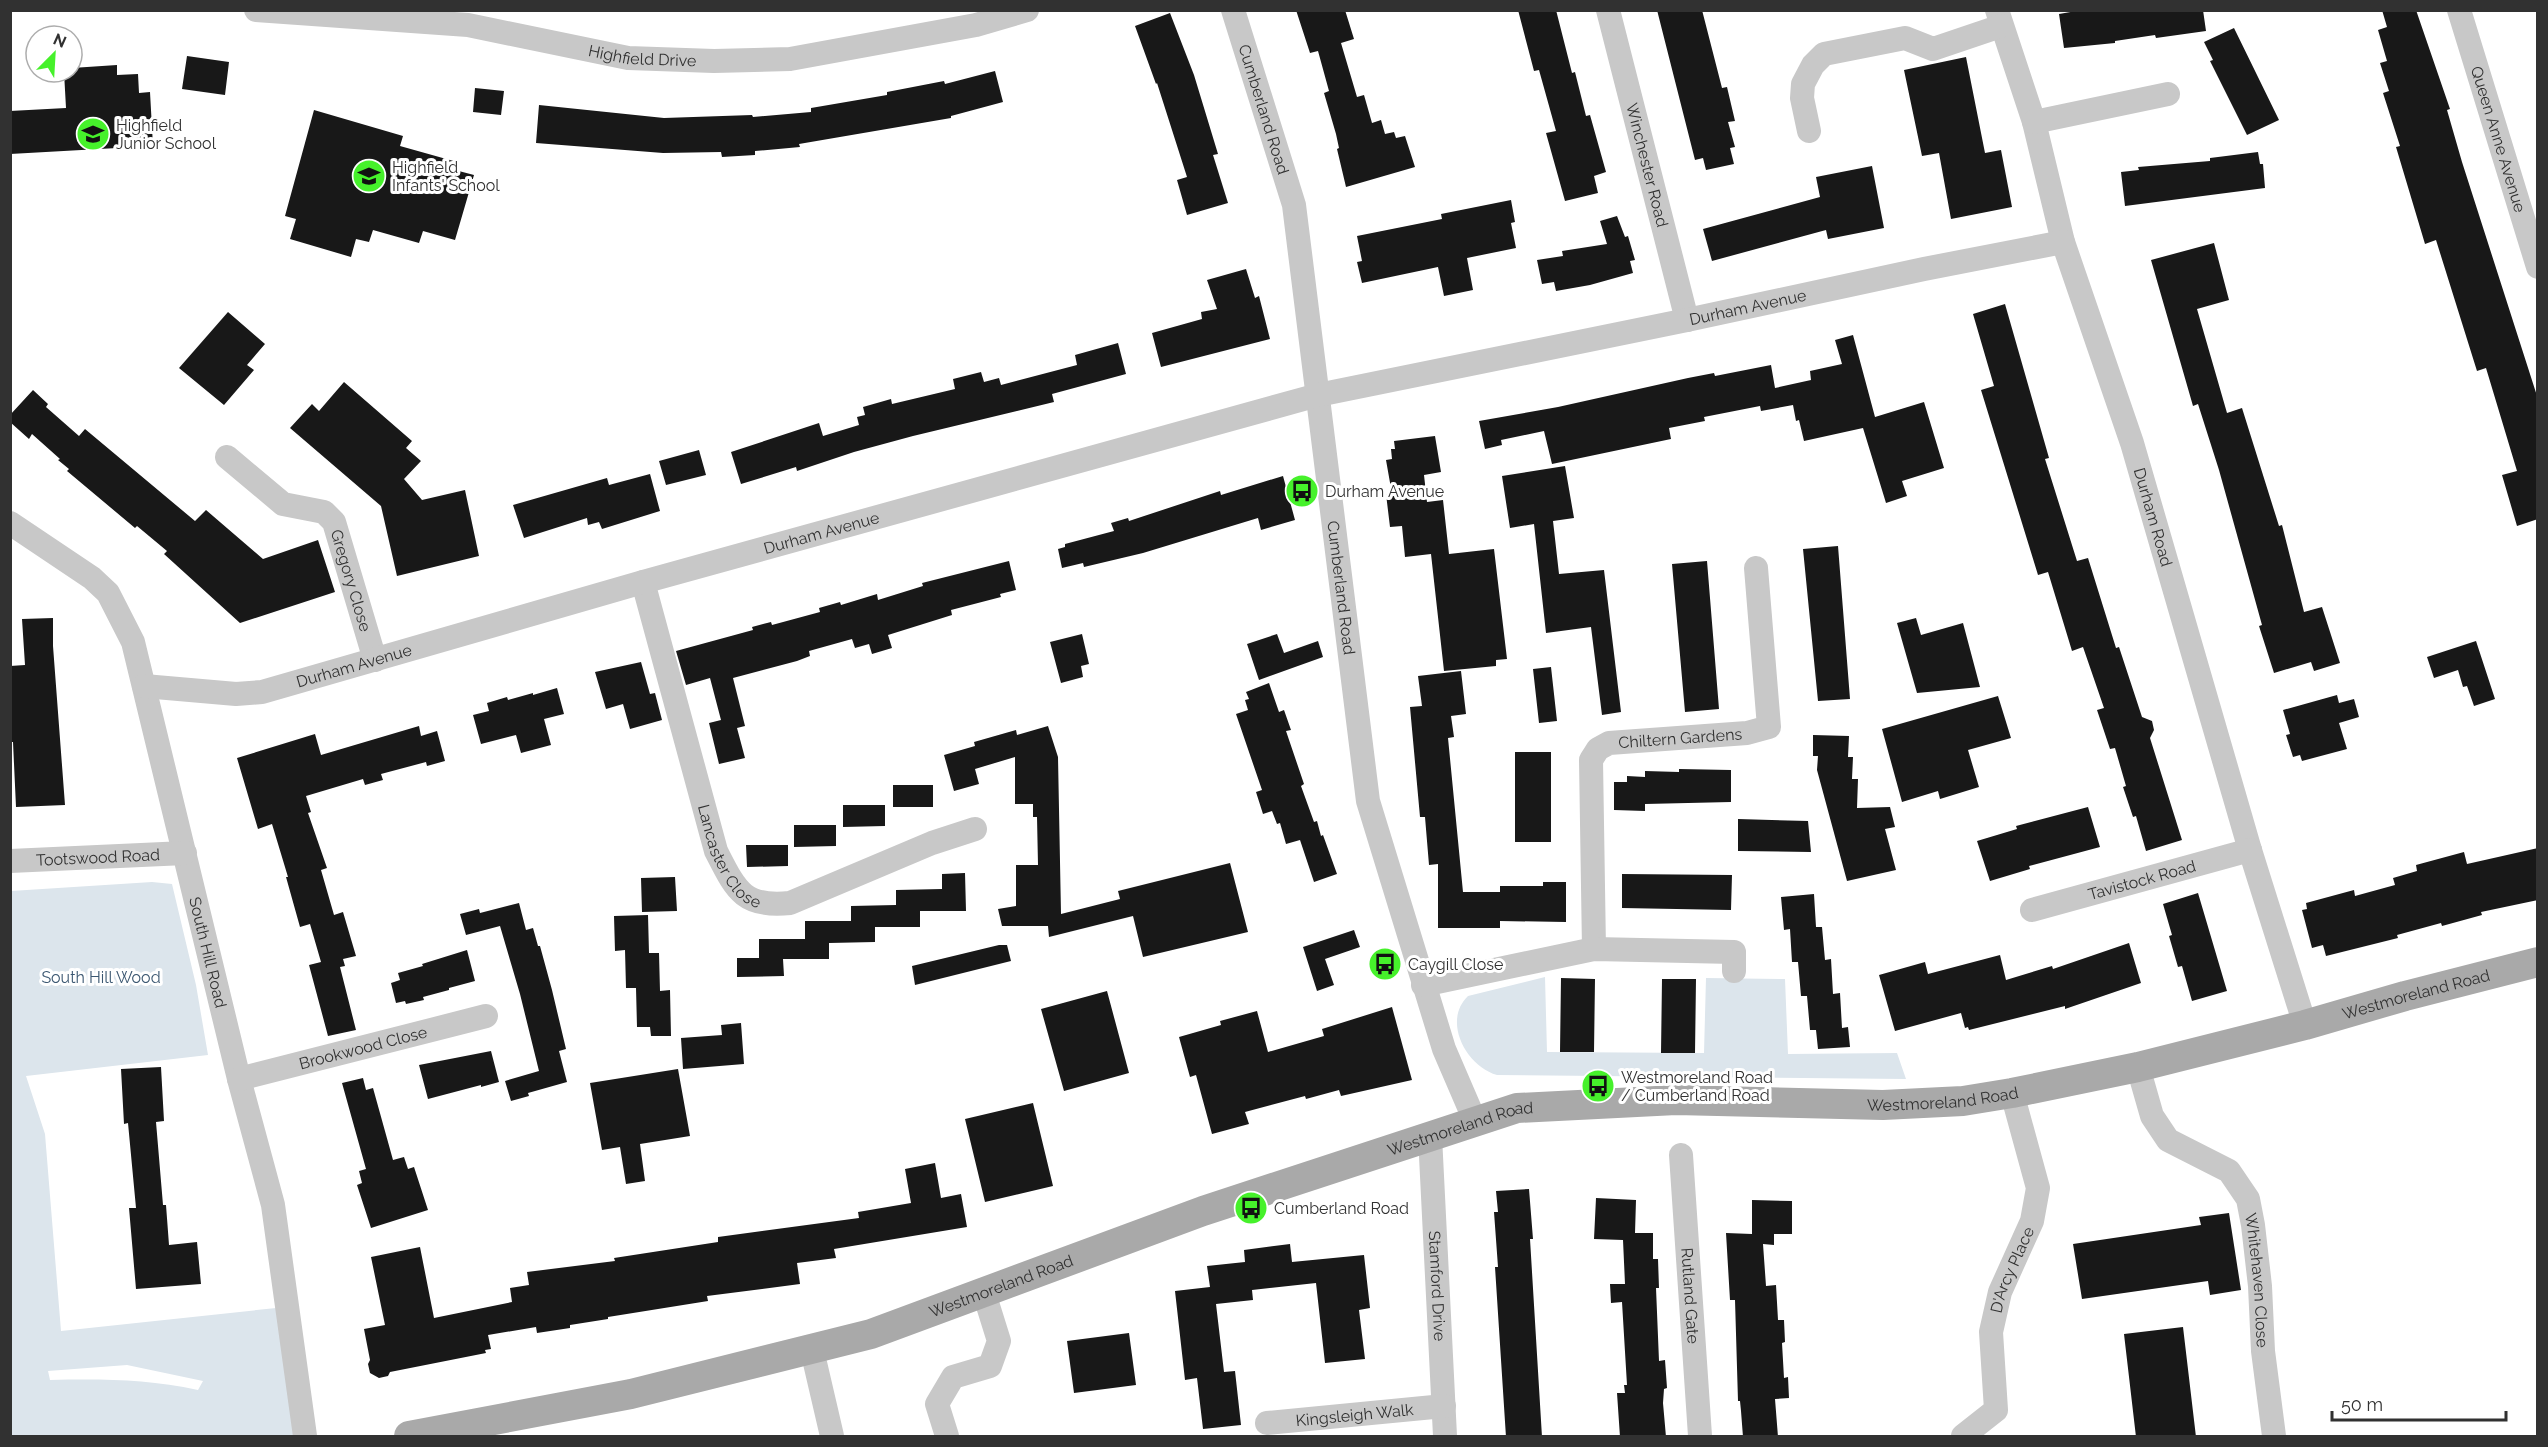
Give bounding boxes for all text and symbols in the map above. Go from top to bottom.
north arrow [24,24,84,84]
text: N [50,30,69,52]
street label: Highfield Drive [587,41,697,70]
street label: Cumberland Road [1234,42,1293,177]
street label: Queen Anne Avenue [2467,64,2530,215]
street label: Winchester Road [1622,101,1672,229]
school or university icon: Highfield Junior School [75,116,111,152]
place label: Highfield Junior School [116,116,217,153]
school or university icon: Highfield Infants' School [351,158,387,194]
place label: Highfield Infants' School [392,158,500,195]
street label: Durham Avenue [1688,286,1808,329]
street label: Durham Road [2130,466,2176,569]
bus stop icon: Durham Avenue [1284,473,1320,509]
place label: Durham Avenue [1325,482,1444,501]
street label: Durham Avenue [761,508,881,558]
street label: Cumberland Road [1323,520,1359,656]
street label: Gregory Close [327,527,375,634]
street label: Durham Avenue [294,640,414,692]
street label: Chiltern Gardens [1618,724,1743,752]
street label: Lancaster Close [694,802,763,912]
street label: Tootswood Road [36,845,160,870]
street label: Tavistock Road [2086,856,2198,904]
street label: South Hill Road [185,895,230,1010]
bus stop icon: Caygill Close [1367,946,1403,982]
place label: Caygill Close [1408,955,1503,974]
street label: Westmoreland Road [2340,966,2492,1024]
park label: South Hill Wood [41,968,161,987]
street label: Brookwood Close [297,1022,429,1073]
bus stop icon: Westmoreland Road / Cumberland Road [1580,1068,1616,1104]
place label: Westmoreland Road / Cumberland Road [1621,1068,1773,1105]
street label: Westmoreland Road [1867,1083,2020,1115]
street label: Westmoreland Road [1385,1098,1534,1160]
bus stop icon: Cumberland Road [1233,1190,1269,1226]
place label: Cumberland Road [1274,1199,1409,1218]
street label: Whitehaven Close [2241,1211,2272,1348]
street label: D'Arcy Place [1987,1224,2038,1315]
street label: Stamford Drive [1425,1230,1449,1342]
street label: Rutland Gate [1677,1247,1703,1344]
street label: Westmoreland Road [927,1251,1076,1322]
scale bar [2332,1384,2506,1422]
text: 50 m [2341,1394,2383,1415]
street label: Kingsleigh Walk [1295,1400,1415,1430]

